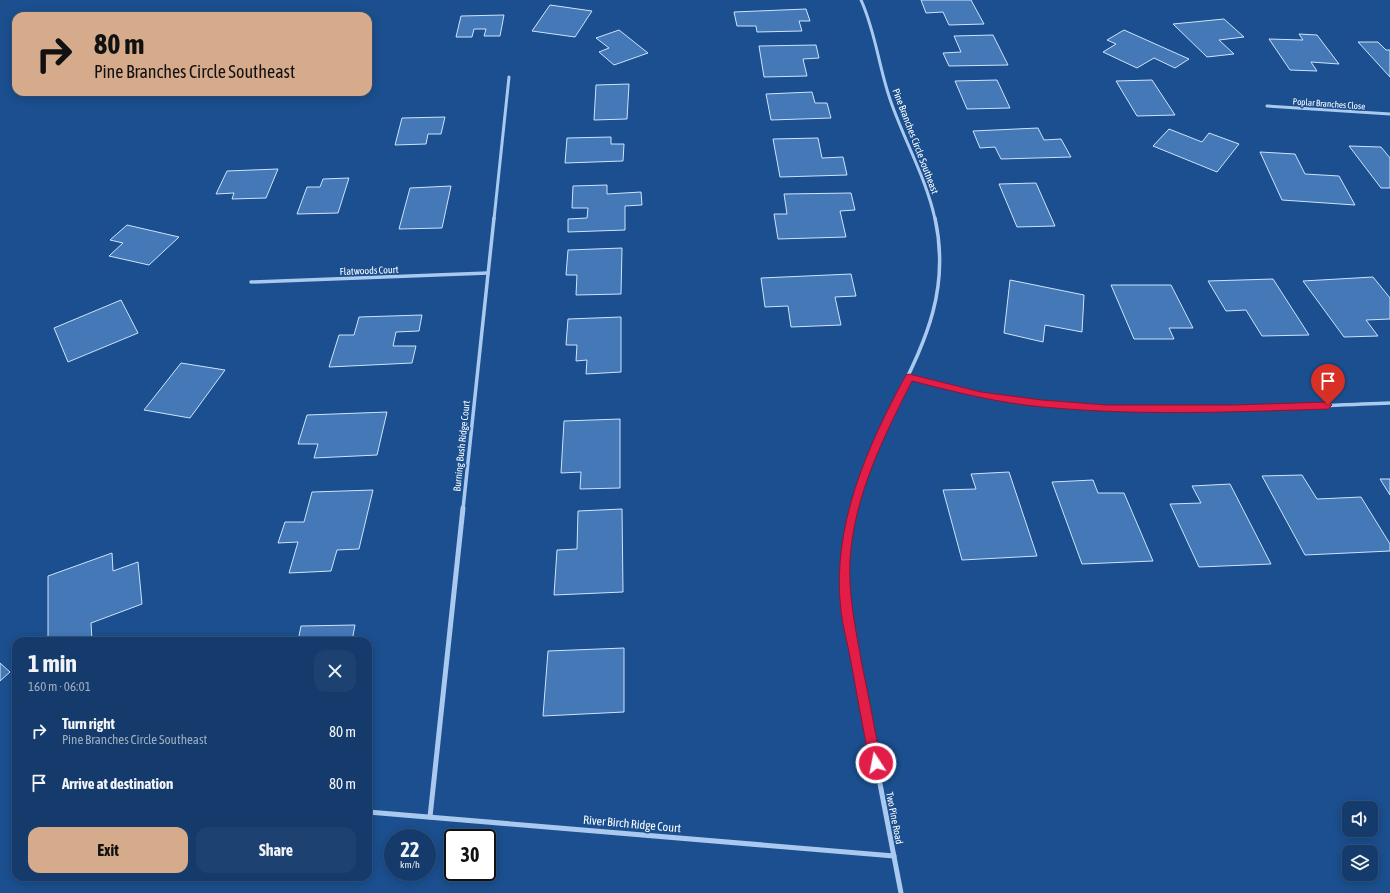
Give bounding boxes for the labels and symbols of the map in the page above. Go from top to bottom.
street label: Pine Branches Circle Southeast [890,87,941,195]
street label: Poplar Branches Close [1292,96,1366,112]
street label: Flatwoods Court [339,264,399,277]
pin [1311,364,1345,405]
street label: Burning Bush Ridge Court [451,400,472,492]
position arrow [855,742,897,784]
street label: Two Pine Road [884,791,905,845]
street label: River Birch Ridge Court [582,813,682,835]
speed limit sign: 30 [444,829,496,881]

